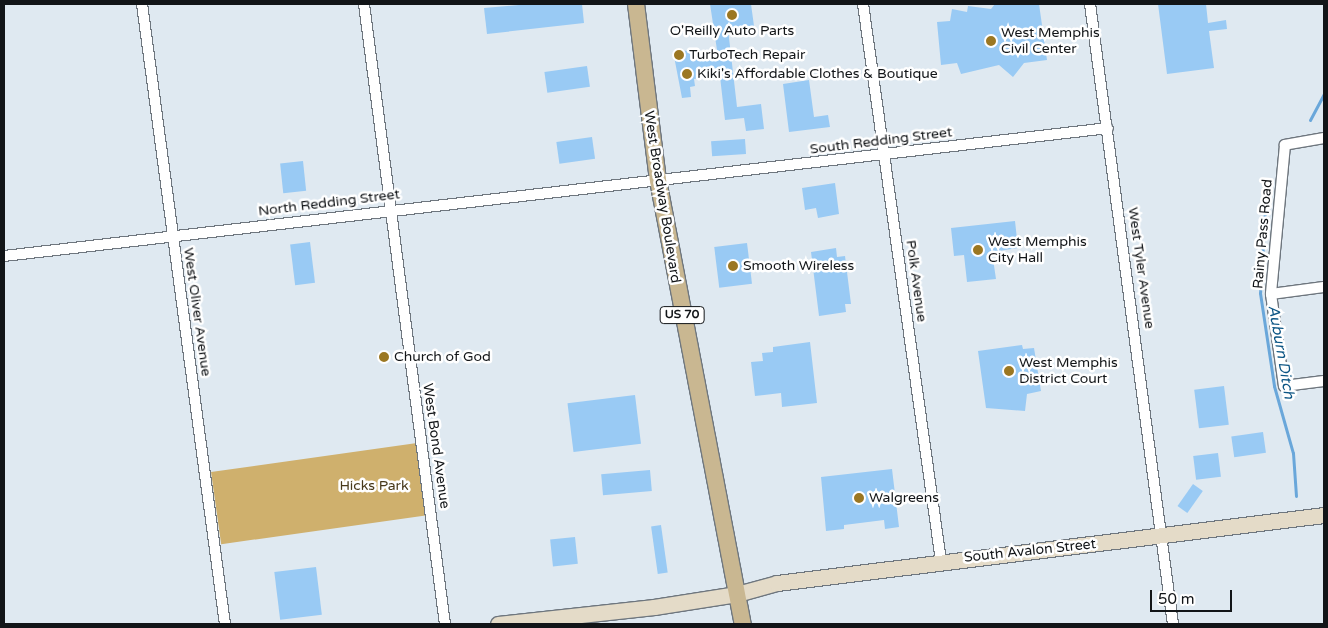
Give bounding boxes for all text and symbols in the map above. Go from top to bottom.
marker: O'Reilly Auto Parts [726,9,738,21]
place label: O'Reilly Auto Parts [670,23,794,39]
place label: West Memphis Civil Center [1001,25,1100,58]
marker: West Memphis Civil Center [985,35,997,47]
place label: TurboTech Repair [689,47,805,63]
marker: TurboTech Repair [673,49,685,61]
place label: Kiki's Affordable Clothes & Boutique [697,66,938,82]
marker: Kiki's Affordable Clothes & Boutique [681,68,693,80]
street label: West Broadway Boulevard [640,110,684,284]
street label: South Redding Street [809,124,953,158]
street label: Rainy Pass Road [1250,178,1276,290]
street label: North Redding Street [257,186,401,220]
street label: West Tyler Avenue [1124,206,1158,330]
place label: West Memphis City Hall [988,234,1087,266]
street label: Polk Avenue [902,239,930,323]
marker: West Memphis City Hall [972,244,984,256]
street label: West Oliver Avenue [180,247,214,377]
place label: Smooth Wireless [743,258,854,274]
marker: Smooth Wireless [727,260,739,272]
water label: Auburn Ditch [1264,304,1298,400]
road number: US 70 [660,306,704,324]
place label: Church of God [394,349,491,365]
marker: Church of God [378,351,390,363]
place label: West Memphis District Court [1019,355,1118,388]
marker: West Memphis District Court [1003,365,1015,377]
street label: West Bond Avenue [419,382,453,510]
park label: Hicks Park [339,478,409,494]
place label: Walgreens [869,490,939,506]
marker: Walgreens [853,492,865,504]
street label: South Avalon Street [963,536,1097,566]
scale bar [1153,580,1236,612]
text: 50 m [1158,590,1195,608]

